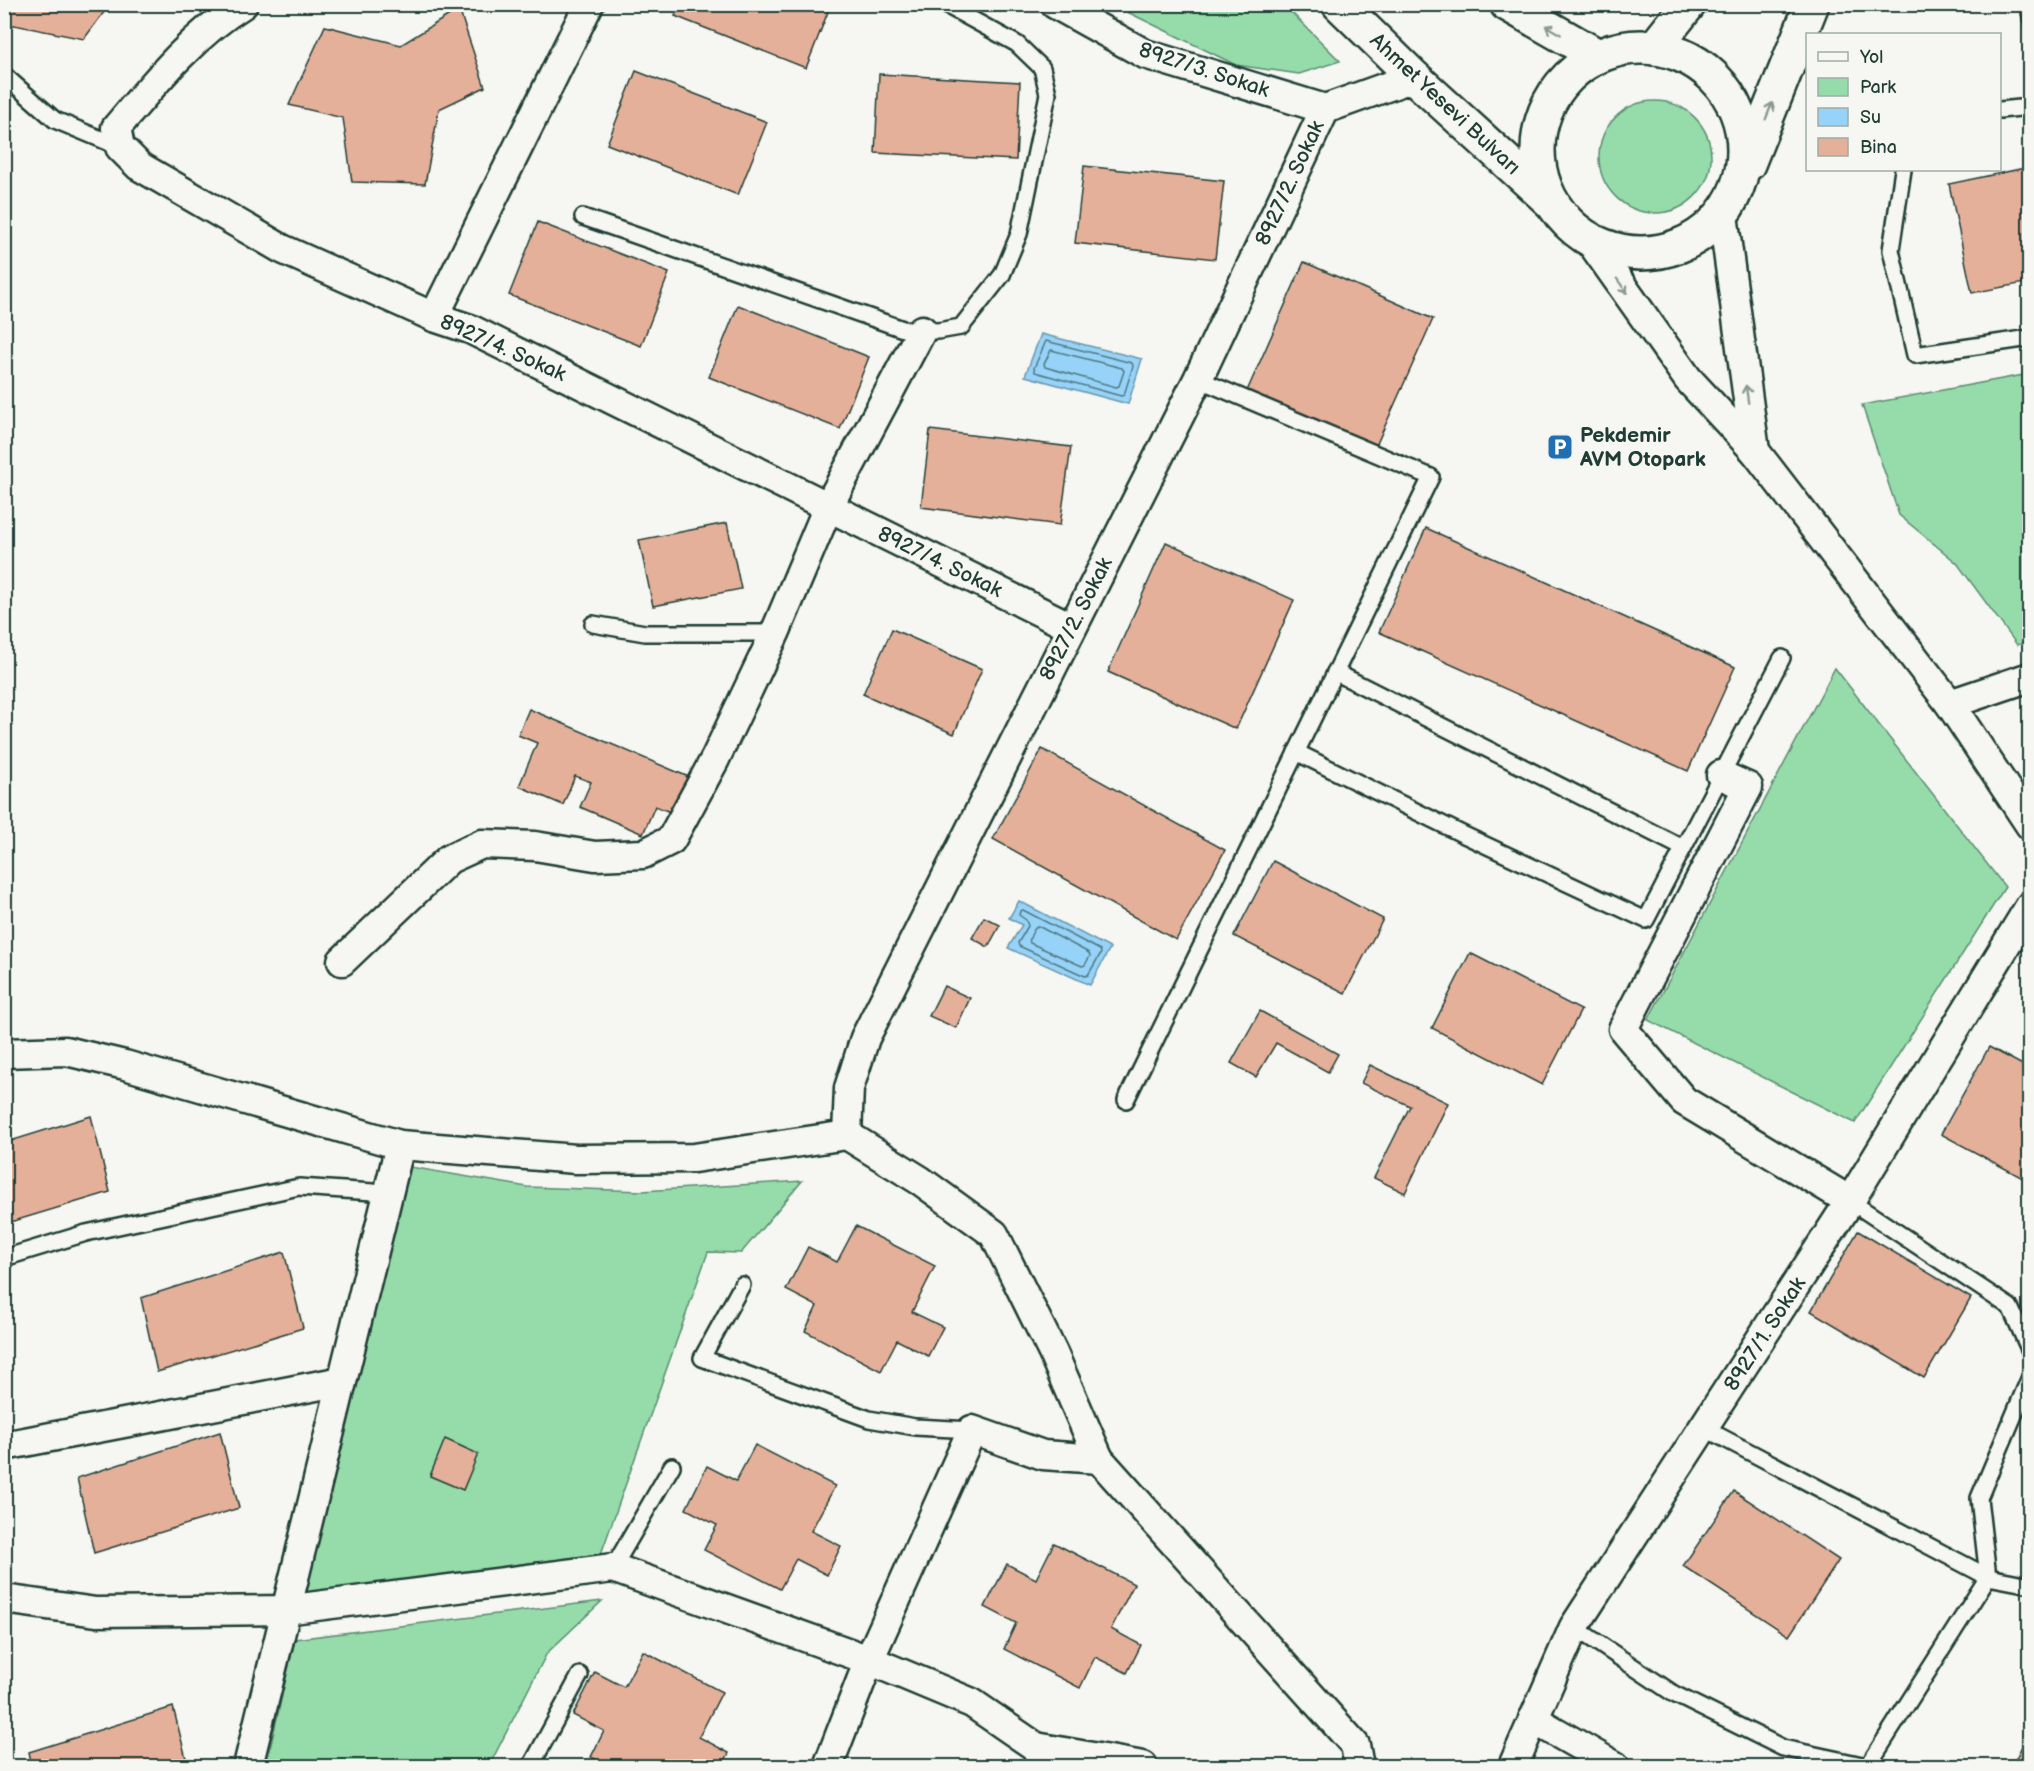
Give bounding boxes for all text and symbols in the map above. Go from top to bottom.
one-way arrow [1545,24,1562,36]
street label: Ahmet Yesevi Bulvarı [1365,28,1525,180]
legend [1806,33,2001,171]
street label: 8927/3. Sokak [1136,37,1273,103]
text: Yol [1859,47,1883,68]
text: Park [1860,77,1896,98]
one-way arrow [1764,102,1775,121]
text: Su [1860,107,1881,128]
street label: 8927/2. Sokak [1250,116,1330,249]
text: Bina [1860,137,1897,158]
one-way arrow [1616,278,1628,294]
street label: 8927/4. Sokak [436,309,571,387]
one-way arrow [1741,384,1752,404]
place label: Pekdemir AVM Otopark [1579,423,1706,472]
parking icon: Pekdemir AVM Otopark [1545,432,1575,462]
street label: 8927/4. Sokak [874,521,1007,603]
street label: 8927/2. Sokak [1034,553,1118,685]
street label: 8927/1. Sokak [1719,1272,1811,1396]

